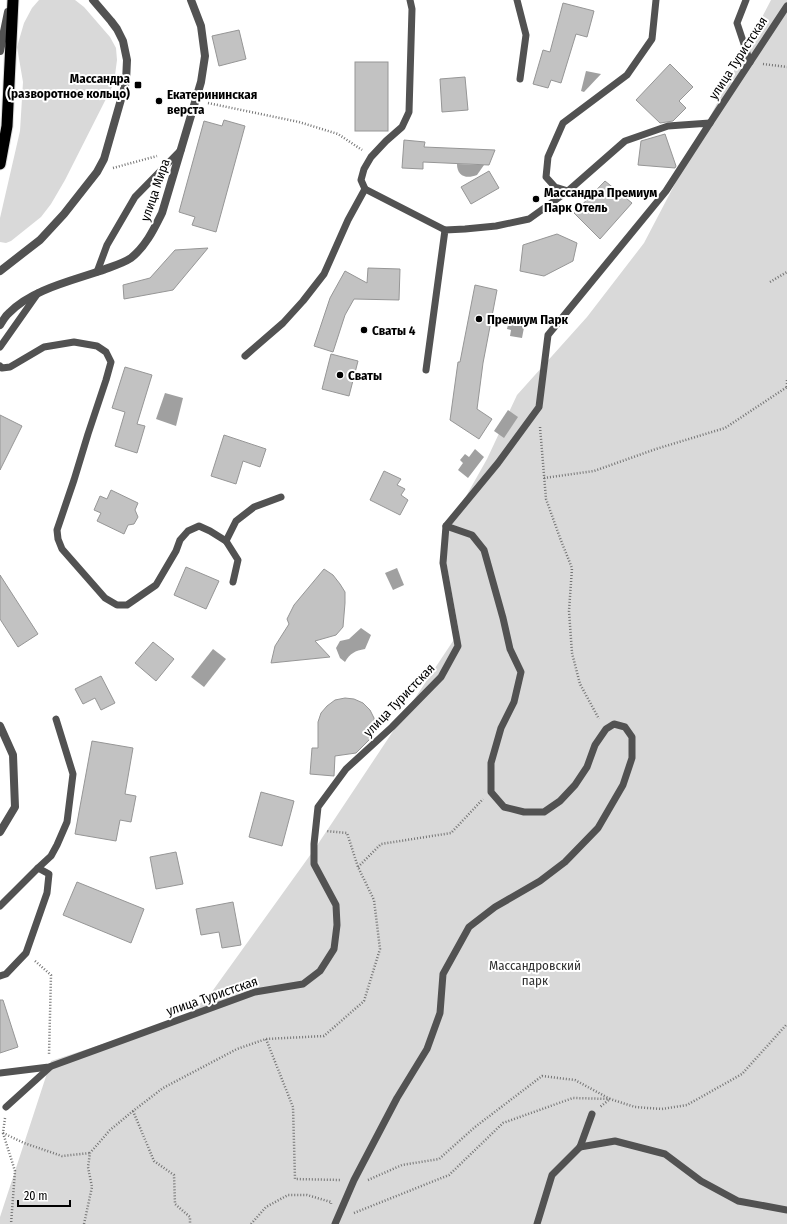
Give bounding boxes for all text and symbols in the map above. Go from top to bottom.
street label: улица Туристская [706,14,770,102]
place label: Массандра (разворотное кольцо) [7,71,131,101]
marker: Массандра (разворотное кольцо) [133,80,143,90]
place label: Екатерининская верста [167,87,257,117]
marker: Екатерининская верста [154,96,164,106]
street label: улица Мира [137,157,173,223]
place label: Массандра Премиум Парк Отель [544,185,657,215]
marker: Массандра Премиум Парк Отель [531,194,541,204]
place label: Премиум Парк [487,312,569,327]
marker: Премиум Парк [474,314,484,324]
place label: Сваты 4 [372,323,416,338]
marker: Сваты 4 [359,325,369,335]
place label: Сваты [348,368,382,383]
marker: Сваты [335,370,345,380]
street label: улица Туристская [360,660,438,740]
park label: Массандровский парк [489,958,581,988]
street label: улица Туристская [164,973,260,1019]
scale bar [18,1182,70,1208]
text: 20 m [24,1189,48,1203]

